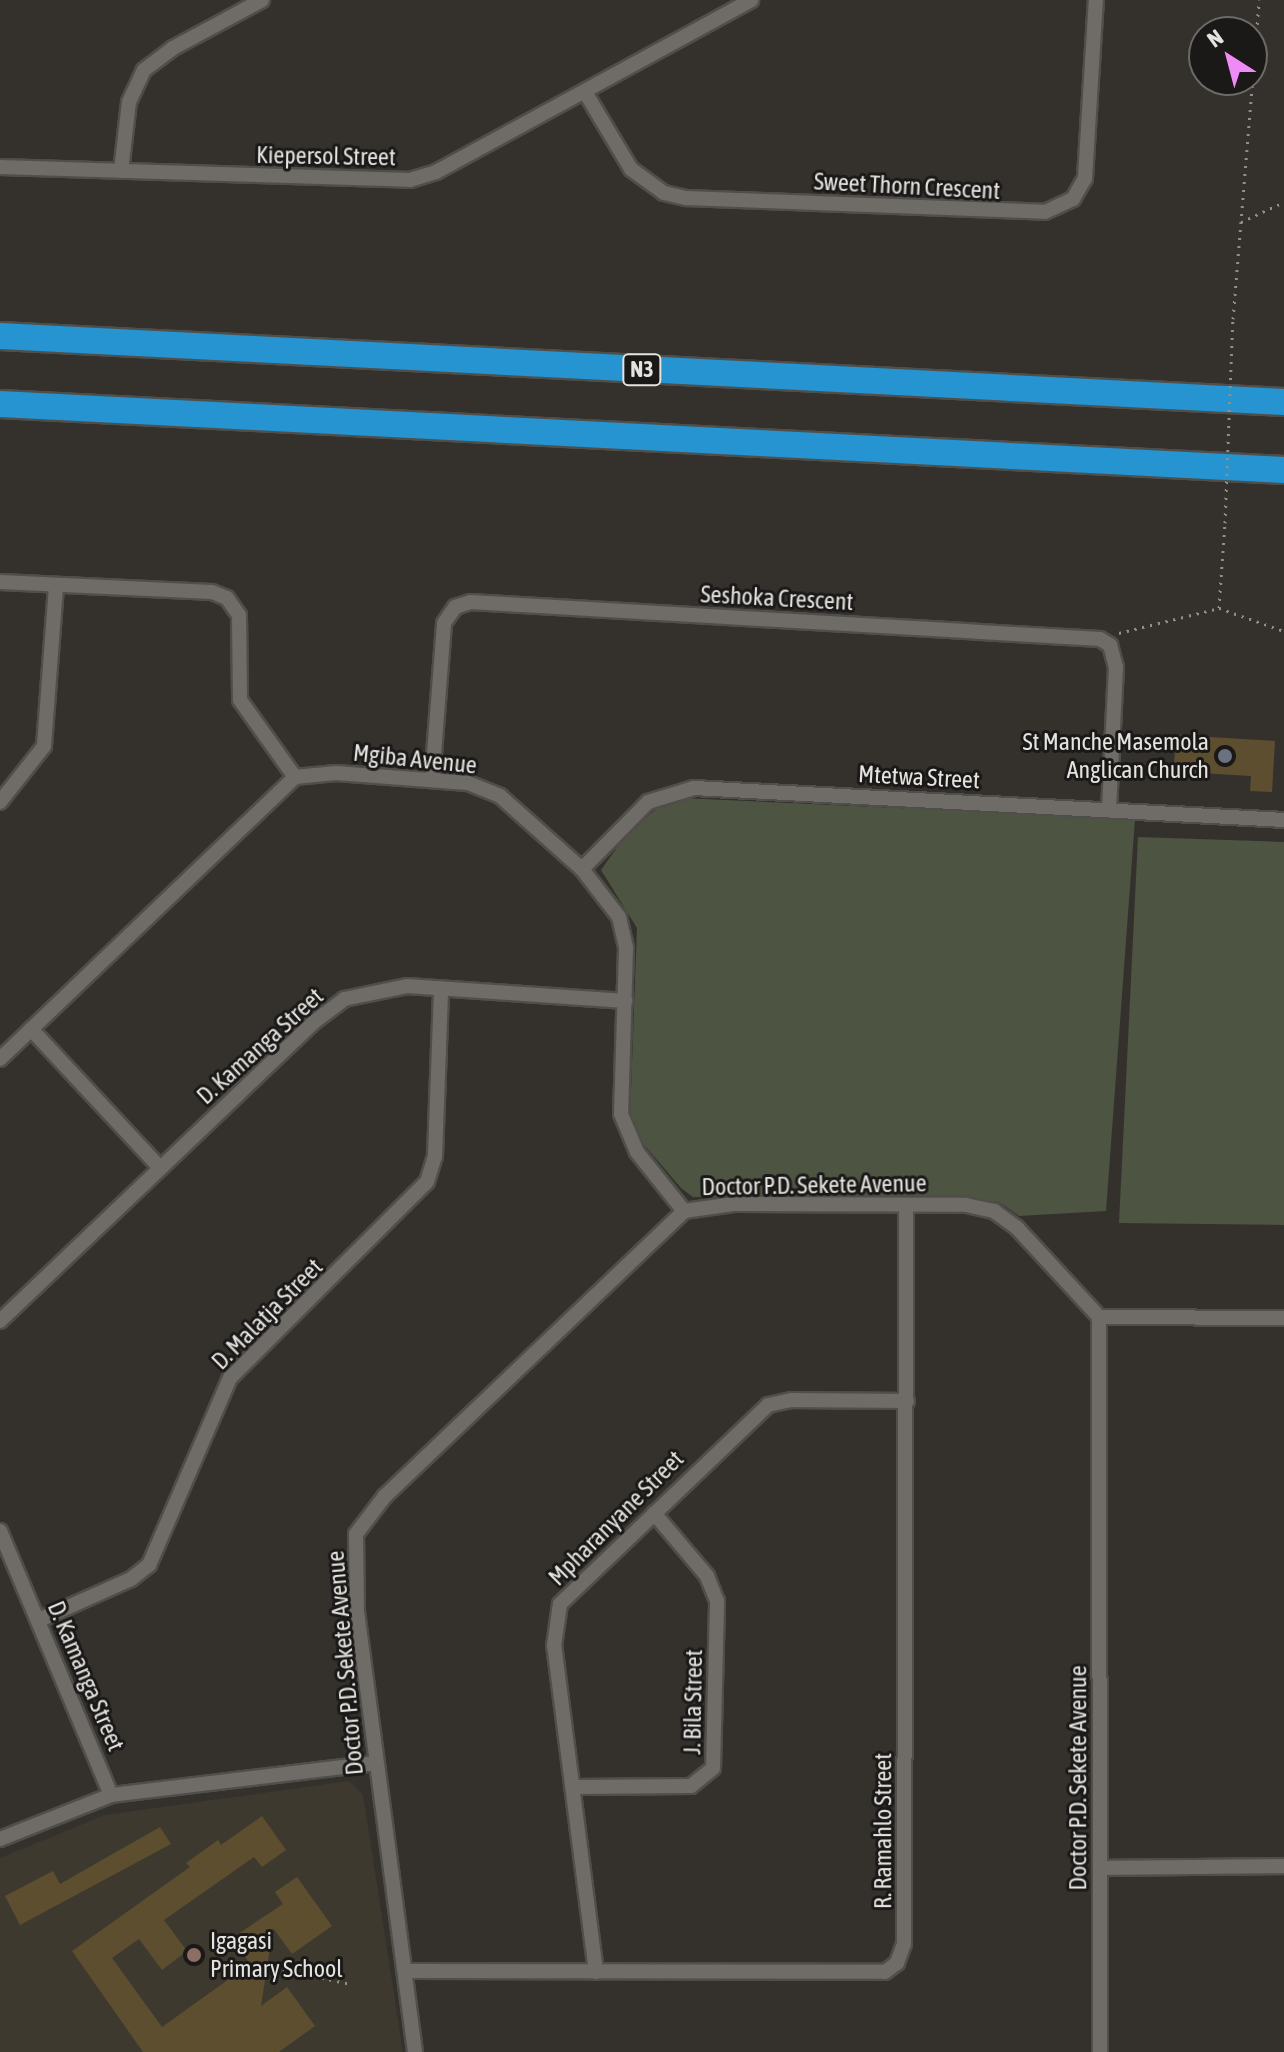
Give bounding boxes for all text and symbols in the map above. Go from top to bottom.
north arrow [1188,16,1268,96]
text: N [1202,24,1228,53]
street label: Kiepersol Street [256,140,396,172]
street label: Sweet Thorn Crescent [813,167,1001,205]
road number: N3 [622,352,662,388]
street label: Seshoka Crescent [700,580,854,616]
place label: St Manche Masemola Anglican Church [1022,728,1209,784]
street label: Mgiba Avenue [352,738,478,780]
marker: St Manche Masemola Anglican Church [1216,747,1234,765]
street label: Mtetwa Street [857,759,981,795]
street label: D. Kamanga Street [191,982,329,1110]
street label: Doctor P.D. Sekete Avenue [701,1169,927,1201]
street label: D. Malatja Street [206,1253,328,1375]
street label: Mpharanyane Street [543,1445,689,1591]
street label: Doctor P.D. Sekete Avenue [321,1550,369,1776]
street label: D. Kamanga Street [41,1597,131,1755]
street label: J. Bila Street [678,1649,708,1755]
street label: Doctor P.D. Sekete Avenue [1064,1665,1092,1891]
street label: R. Ramahlo Street [869,1753,897,1909]
place label: Igagasi Primary School [210,1927,343,1983]
marker: Igagasi Primary School [185,1946,203,1964]

